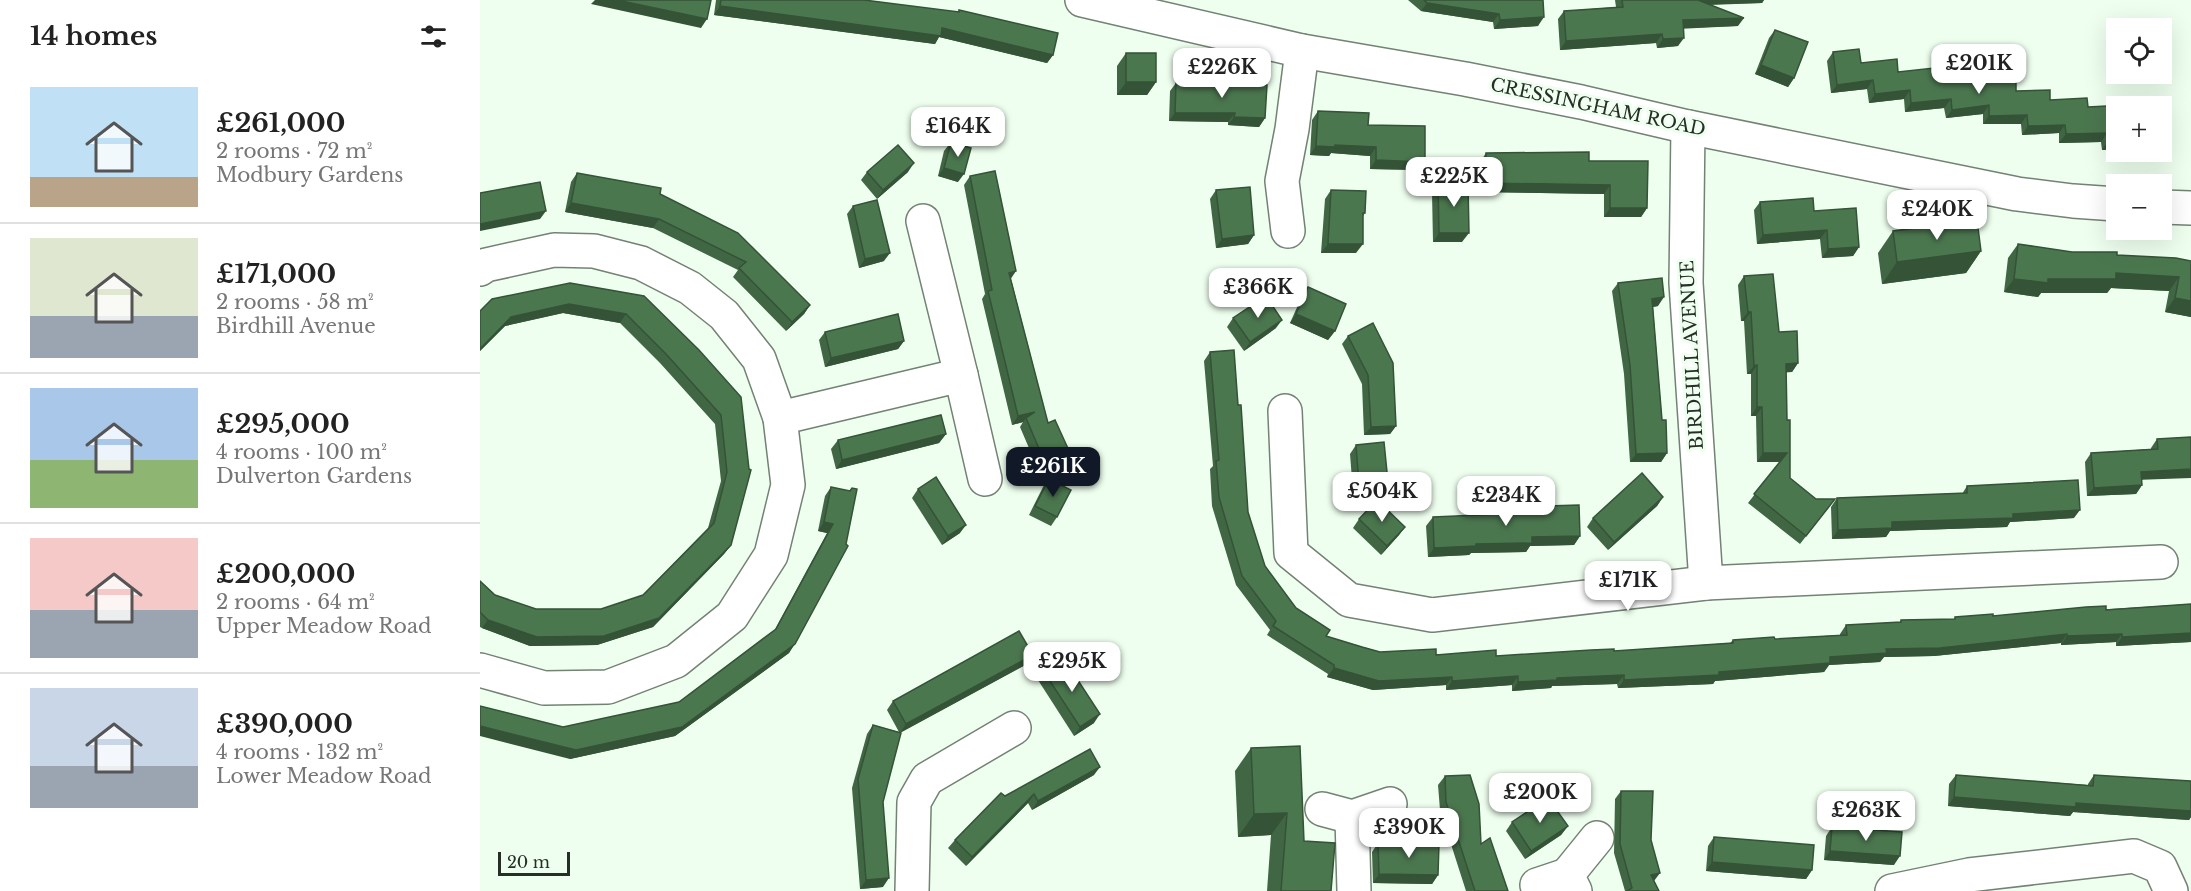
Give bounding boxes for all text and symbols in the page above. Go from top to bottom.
map controls [2106,18,2172,240]
button: locate [2106,18,2172,84]
text: 14 homes [30,20,157,52]
icon: filters [417,20,450,53]
pin: £201K [1937,44,2021,95]
pin: £226K [1180,48,1264,99]
text: £201K [1945,51,2013,75]
text: £226K [1187,55,1257,79]
street label: CRESSINGHAM ROAD [1488,73,1708,141]
button: + [2106,96,2172,162]
text: £261,000 [216,107,345,139]
pin: £164K [916,107,1000,158]
icon: home [78,111,150,183]
text: £164K [925,114,991,138]
text: 2 rooms · 72 m² [216,139,373,163]
pin: £225K [1412,157,1496,208]
text: Modbury Gardens [216,163,403,187]
text: £225K [1420,164,1488,188]
button: − [2106,174,2172,240]
pin: £240K [1895,190,1979,241]
text: £240K [1901,197,1973,221]
text: £171,000 [216,258,336,290]
street label: BIRDHILL AVENUE [1676,260,1708,450]
icon: home [78,262,150,334]
pin: £366K [1216,268,1300,319]
text: £366K [1223,275,1293,299]
text: 2 rooms · 58 m² [216,290,374,314]
text: Birdhill Avenue [216,314,376,338]
text: £295,000 [216,408,350,440]
icon: home [78,412,150,484]
text: 4 rooms · 100 m² [216,440,387,464]
pin: £261K [1011,447,1095,498]
text: £261K [1020,454,1086,478]
text: Dulverton Gardens [216,464,412,488]
pin: £504K [1340,472,1424,523]
pin: £234K [1464,476,1548,527]
text: £504K [1347,479,1417,503]
text: £234K [1471,483,1541,507]
text: £200,000 [216,558,355,590]
pin: £171K [1586,561,1670,612]
icon: home [78,562,150,634]
text: £171K [1599,568,1657,592]
text: 2 rooms · 64 m² [216,590,375,614]
text: Upper Meadow Road [216,614,432,638]
pin: £295K [1030,642,1114,693]
text: £295K [1038,649,1107,673]
text: £390,000 [216,708,353,740]
icon: home [78,712,150,784]
text: 4 rooms · 132 m² [216,740,383,764]
text: Lower Meadow Road [216,764,432,788]
pin: £200K [1498,773,1582,824]
text: £200K [1503,780,1577,804]
pin: £263K [1824,791,1908,842]
text: £263K [1831,798,1901,822]
pin: £390K [1367,808,1451,859]
text: £390K [1373,815,1445,839]
scale bar [498,849,570,876]
text: 20 m [507,852,550,872]

